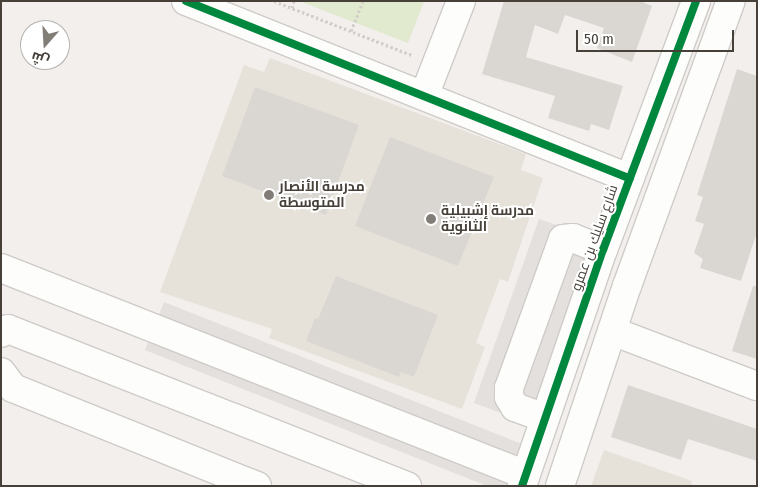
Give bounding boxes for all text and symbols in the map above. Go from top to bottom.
north arrow [20,20,70,70]
scale bar [578,20,736,52]
text: 50 m [584,30,614,48]
text: ش [29,48,52,70]
place label: مدرسة الأنصار المتوسطة [279,179,365,212]
street label: شارع سليك بن عمرو [568,183,622,293]
marker: مدرسة الأنصار المتوسطة [263,189,275,201]
place label: مدرسة إشبيلية الثانوية [441,203,534,236]
marker: مدرسة إشبيلية الثانوية [425,213,437,225]

